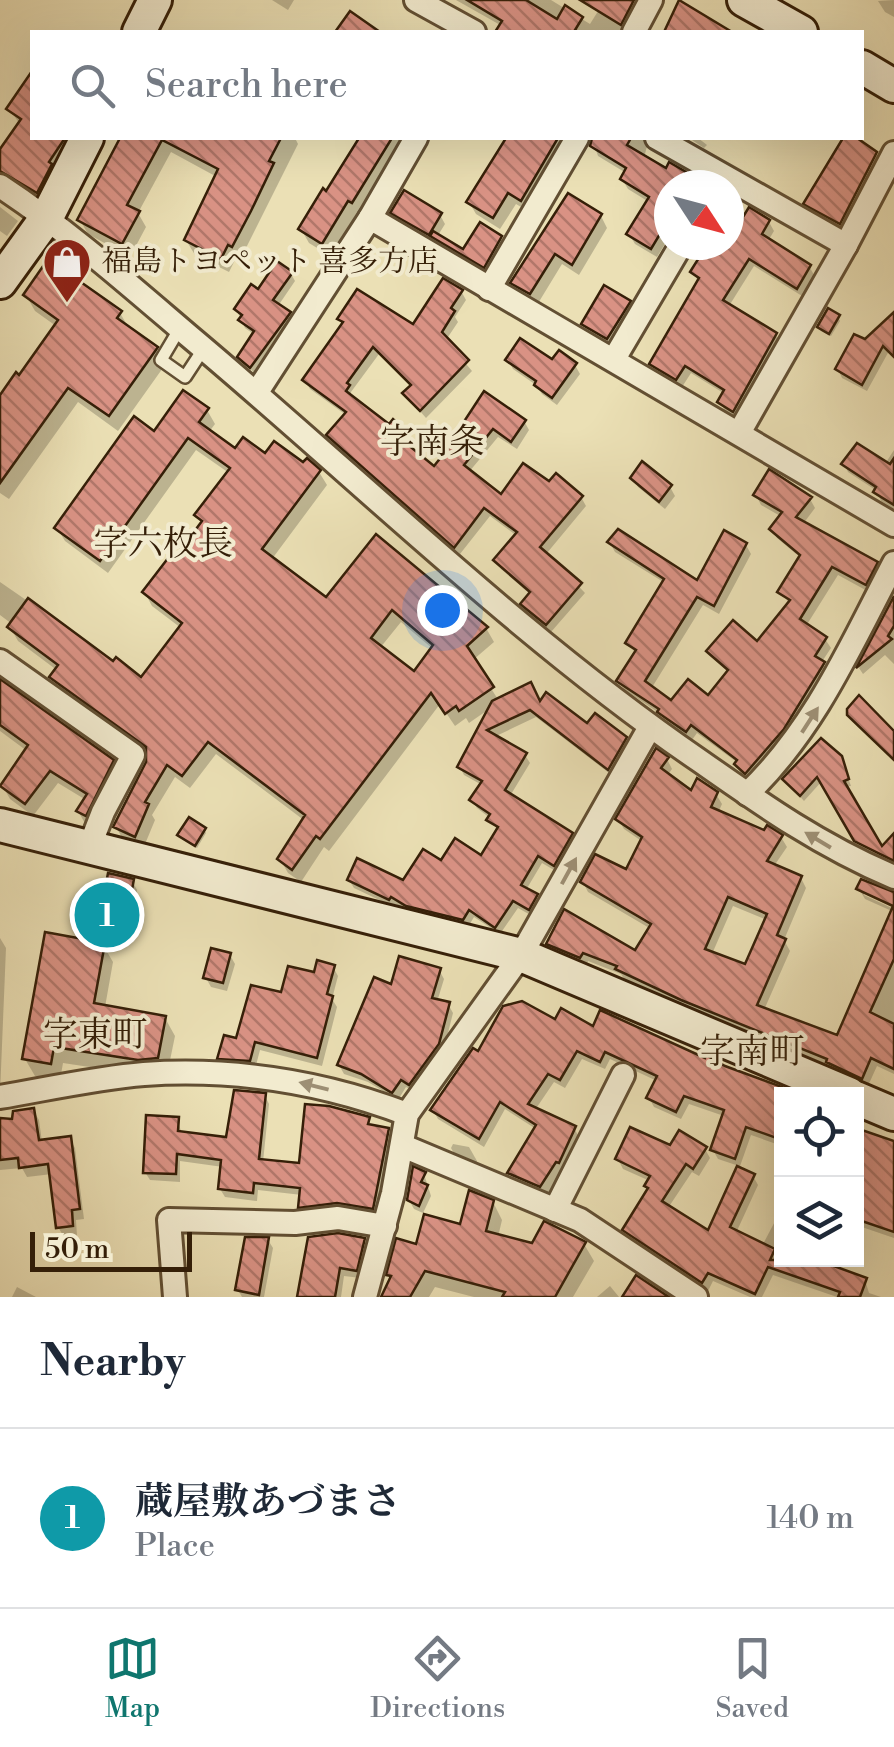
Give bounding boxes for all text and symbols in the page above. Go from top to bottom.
search box [30,30,864,140]
icon: search [65,58,120,113]
text: Search here [145,62,348,109]
north arrow [654,170,744,260]
shop icon: 福島トヨペット 喜多方店 [41,236,93,304]
place label: 福島トヨペット 喜多方店 [102,243,438,281]
district label: 字南条 [379,421,485,464]
district label: 字六枚長 [93,523,233,566]
your location [417,585,468,636]
one-way arrow [800,706,818,733]
one-way arrow [804,832,832,849]
one-way arrow [560,856,577,885]
pin: 1 [74,878,140,952]
district label: 字東町 [42,1014,148,1057]
district label: 字南町 [699,1031,805,1074]
one-way arrow [298,1078,329,1093]
map controls [774,1087,864,1267]
button: locate [774,1087,864,1177]
button: layers [774,1177,864,1267]
scale bar [30,1227,192,1272]
text: 50 m [45,1232,109,1267]
text: Nearby [40,1336,185,1389]
text: 蔵屋敷あづまさ [135,1479,401,1526]
text: 1 [65,1498,80,1538]
text: 140 m [767,1498,854,1538]
text: Place [135,1526,215,1566]
tab: Map [105,1631,160,1726]
tab: Directions [370,1631,505,1726]
tab: Saved [715,1631,789,1726]

